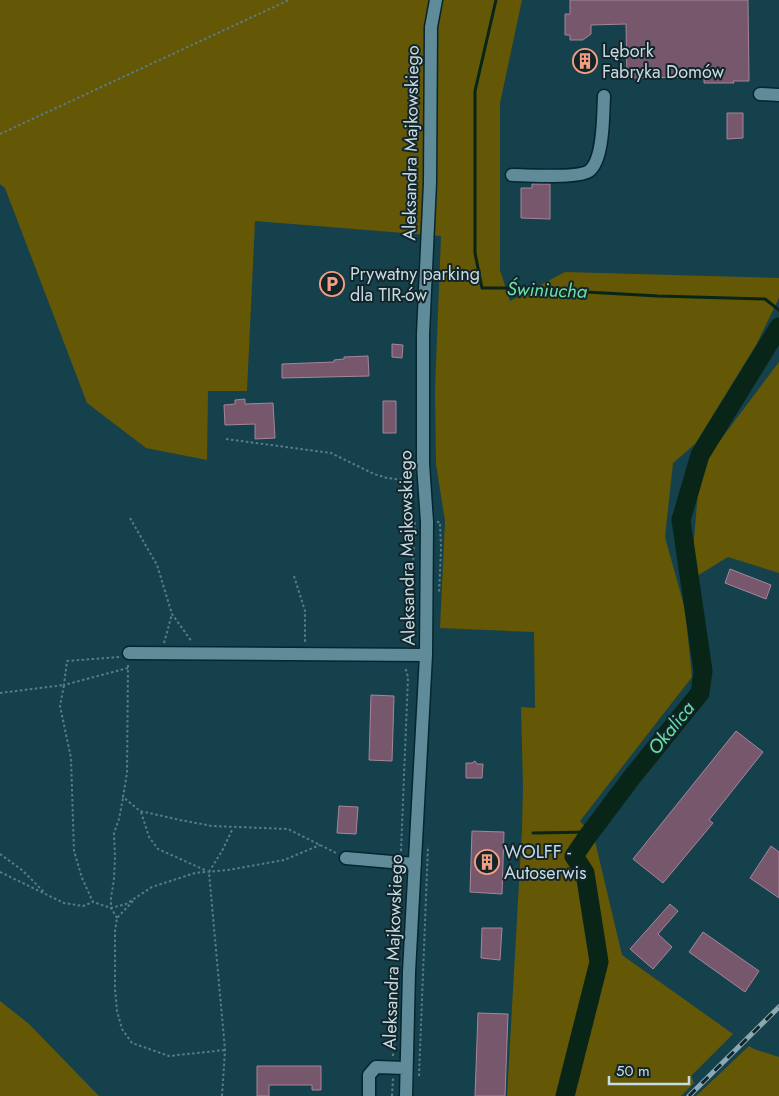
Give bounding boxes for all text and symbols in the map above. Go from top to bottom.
place label: Lębork Fabryka Domów [602,38,725,85]
street label: Aleksandra Majkowskiego [396,45,426,241]
building icon: Lębork Fabryka Domów [572,48,598,74]
place label: Prywatny parking dla TIR-ów [350,261,480,308]
parking icon: Prywatny parking dla TIR-ów [319,271,345,297]
water label: Świniucha [506,275,588,305]
street label: Aleksandra Majkowskiego [392,450,422,646]
water label: Okalica [641,695,701,760]
place label: WOLFF - Autoserwis [504,839,587,886]
building icon: WOLFF - Autoserwis [474,849,500,875]
street label: Aleksandra Majkowskiego [377,854,409,1050]
scale bar [609,1054,689,1086]
text: 50 m [616,1060,650,1082]

